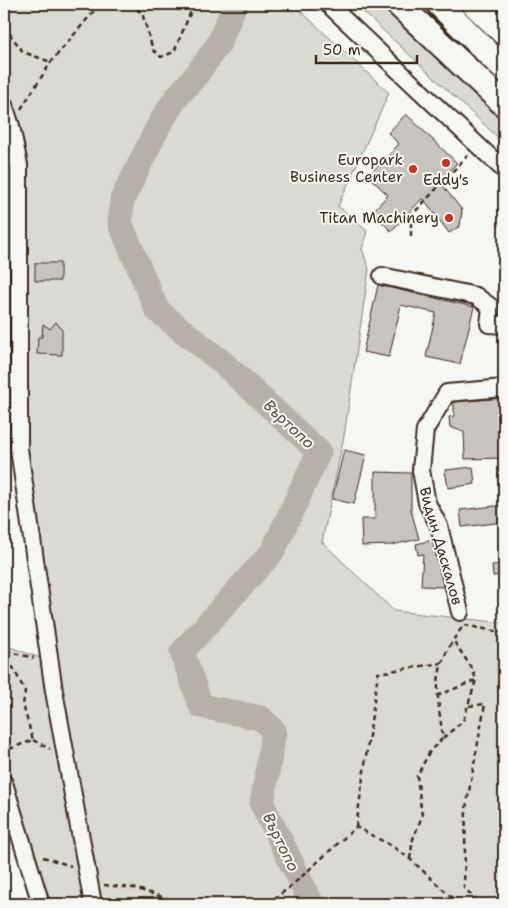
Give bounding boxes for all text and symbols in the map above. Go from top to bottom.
scale bar [316,32,417,64]
text: 50 m [323,40,361,60]
place label: Europark Business Center [290,150,403,187]
marker: Eddy's [440,157,452,169]
marker: Europark Business Center [407,163,419,175]
place label: Eddy's [423,170,469,190]
place label: Titan Machinery [319,208,439,228]
marker: Titan Machinery [443,212,455,224]
water label: Въртопо [259,395,320,453]
street label: Видин Даскалов [415,485,467,607]
water label: Въртопо [258,809,304,875]

